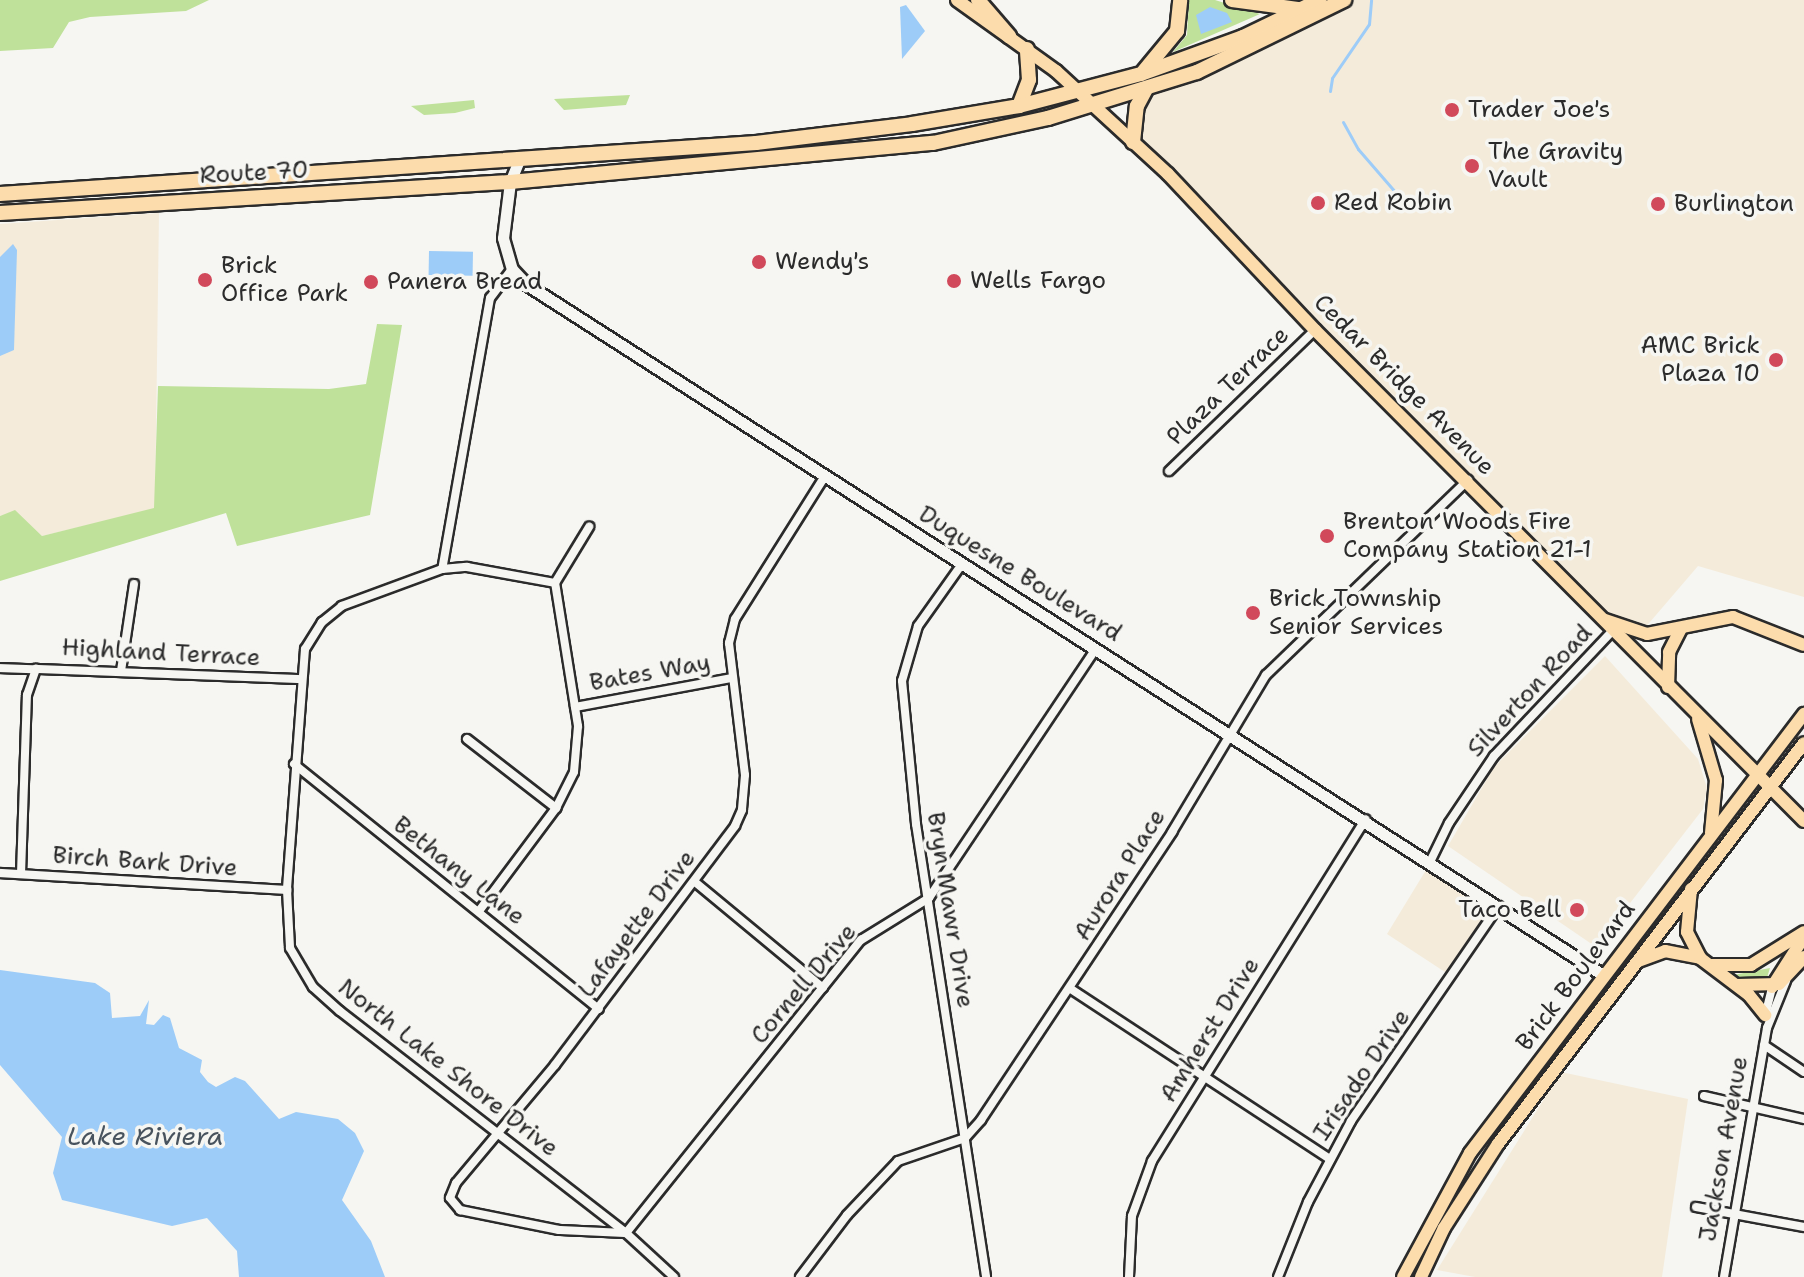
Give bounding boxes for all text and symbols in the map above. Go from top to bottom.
place label: Trader Joe's [1468,96,1610,124]
marker: Trader Joe's [1443,101,1461,119]
place label: The Gravity Vault [1488,138,1623,194]
street label: Route 70 [199,156,309,190]
marker: The Gravity Vault [1463,157,1481,175]
place label: Red Robin [1334,189,1452,217]
place label: Burlington [1674,190,1794,218]
marker: Red Robin [1309,194,1327,212]
marker: Burlington [1649,195,1667,213]
place label: Wendy's [775,248,869,276]
place label: Brick Office Park [221,252,348,308]
marker: Wendy's [750,253,768,271]
place label: Wells Fargo [970,267,1106,295]
place label: Panera Bread [387,268,543,296]
marker: Brick Office Park [196,271,214,289]
marker: Wells Fargo [945,272,963,290]
marker: Panera Bread [362,273,380,291]
street label: Cedar Bridge Avenue [1308,289,1500,481]
street label: Plaza Terrace [1161,321,1295,451]
place label: AMC Brick Plaza 10 [1640,332,1760,388]
marker: AMC Brick Plaza 10 [1767,351,1785,369]
street label: Duquesne Boulevard [913,500,1127,648]
place label: Brenton Woods Fire Company Station 21-1 [1343,508,1592,564]
marker: Brenton Woods Fire Company Station 21-1 [1318,527,1336,545]
place label: Brick Township Senior Services [1269,585,1443,641]
marker: Brick Township Senior Services [1244,604,1262,622]
street label: Silverton Road [1461,619,1599,763]
street label: Highland Terrace [61,633,261,673]
street label: Bates Way [587,648,713,698]
street label: Aurora Place [1068,804,1172,946]
street label: Bryn Mawr Drive [920,810,980,1010]
street label: Bethany Lane [387,811,531,931]
street label: Birch Bark Drive [52,841,238,883]
street label: Lafayette Drive [572,845,702,1003]
street label: Brick Boulevard [1510,895,1642,1057]
place label: Taco Bell [1458,896,1561,924]
marker: Taco Bell [1568,901,1586,919]
street label: Cornell Drive [745,918,863,1050]
street label: Amherst Drive [1154,952,1266,1108]
street label: North Lake Shore Drive [332,973,564,1163]
street label: Irisado Drive [1308,1004,1416,1146]
street label: Jackson Avenue [1694,1054,1754,1244]
water label: Lake Riviera [67,1120,223,1152]

